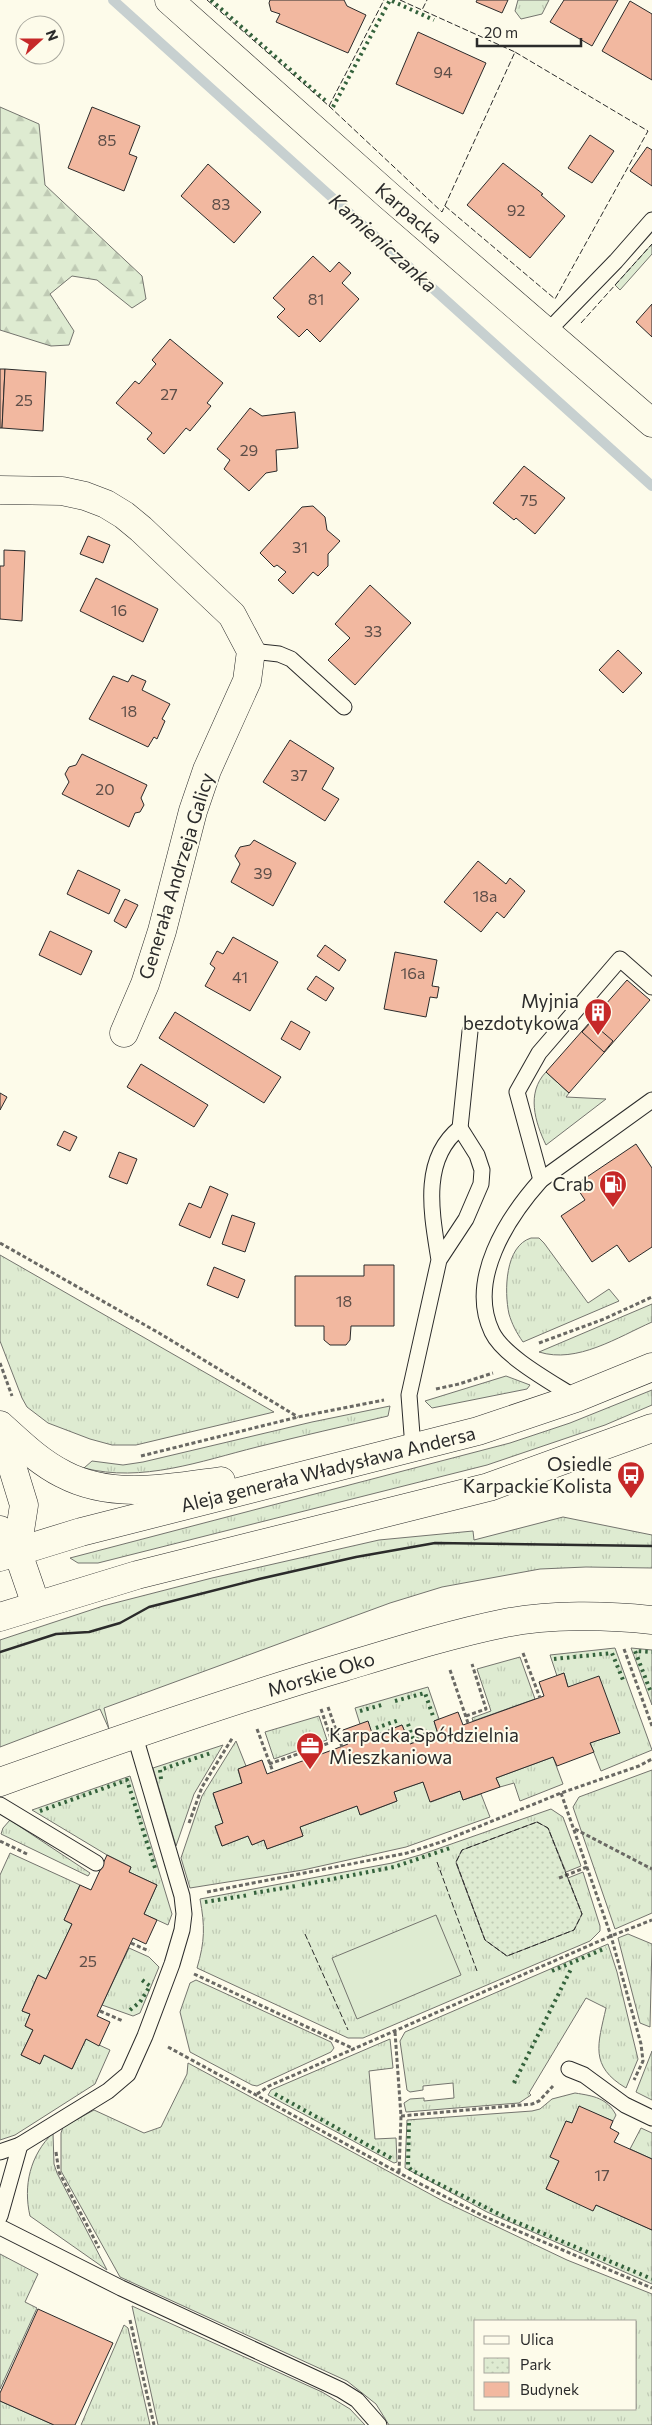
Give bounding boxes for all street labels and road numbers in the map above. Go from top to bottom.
street label: Karpacka [371,177,447,248]
street label: Generała Andrzeja Galicy [133,770,218,982]
street label: Aleja generała Władysława Andersa [178,1421,478,1516]
street label: Morskie Oko [264,1646,377,1701]

